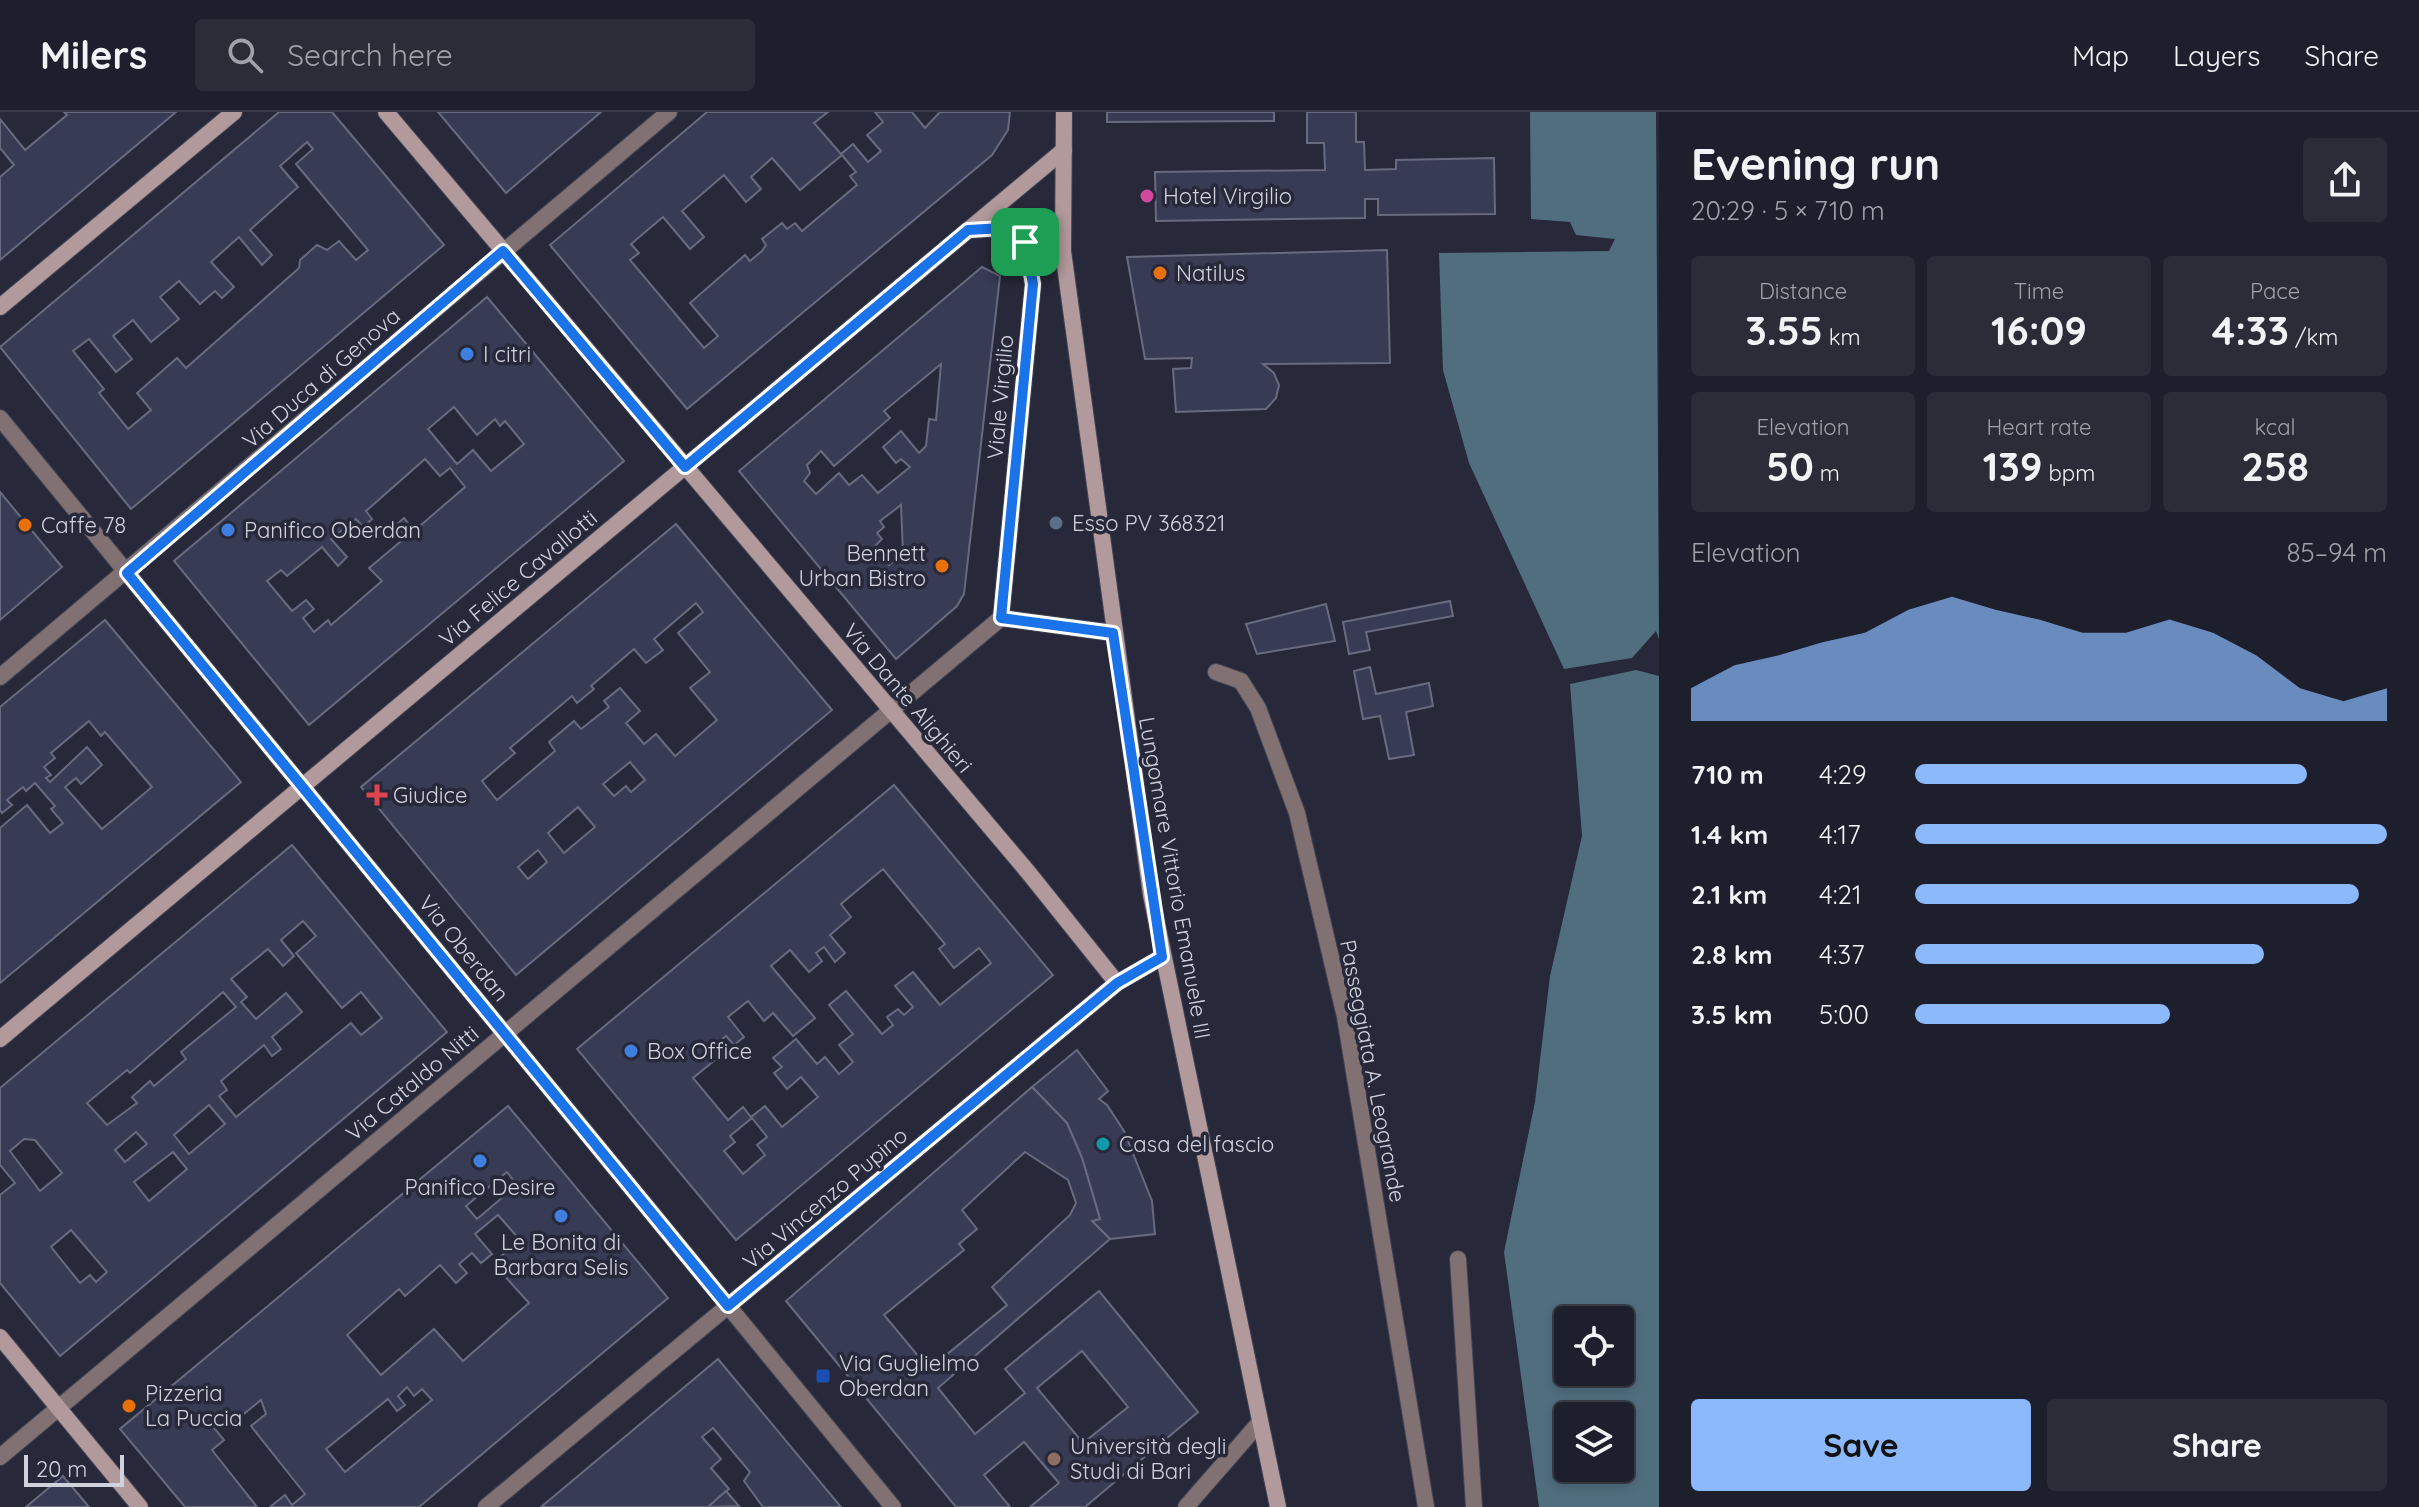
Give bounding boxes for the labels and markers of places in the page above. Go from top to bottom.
place label: Hotel Virgilio [1163,182,1292,210]
marker: Hotel Virgilio [1138,187,1156,205]
pin [991,208,1059,276]
place label: Natilus [1176,259,1245,287]
marker: Natilus [1151,264,1169,282]
place label: I citri [483,340,531,368]
marker: I citri [458,345,476,363]
place label: Esso PV 368321 [1072,509,1225,537]
place label: Caffe 78 [41,511,126,539]
marker: Esso PV 368321 [1047,514,1065,532]
marker: Caffe 78 [16,516,34,534]
place label: Panifico Oberdan [244,516,421,544]
marker: Panifico Oberdan [219,521,237,539]
place label: Bennett Urban Bistro [798,539,926,592]
marker: Bennett Urban Bistro [933,557,951,575]
place label: Giudice [393,781,467,809]
marker: Giudice [368,786,386,804]
place label: Box Office [647,1037,752,1065]
marker: Box Office [622,1042,640,1060]
place label: Casa del fascio [1119,1130,1274,1158]
marker: Casa del fascio [1094,1135,1112,1153]
marker: Panifico Desire [471,1152,489,1170]
place label: Panifico Desire [405,1173,555,1201]
marker: Le Bonita di Barbara Selis [552,1207,570,1225]
place label: Le Bonita di Barbara Selis [493,1228,629,1281]
place label: Via Guglielmo Oberdan [839,1349,980,1402]
marker: Via Guglielmo Oberdan [814,1367,832,1385]
place label: Pizzeria La Puccia [145,1379,242,1432]
marker: Pizzeria La Puccia [120,1397,138,1415]
place label: Università degli Studi di Bari [1070,1432,1227,1485]
marker: Università degli Studi di Bari [1045,1450,1063,1468]

